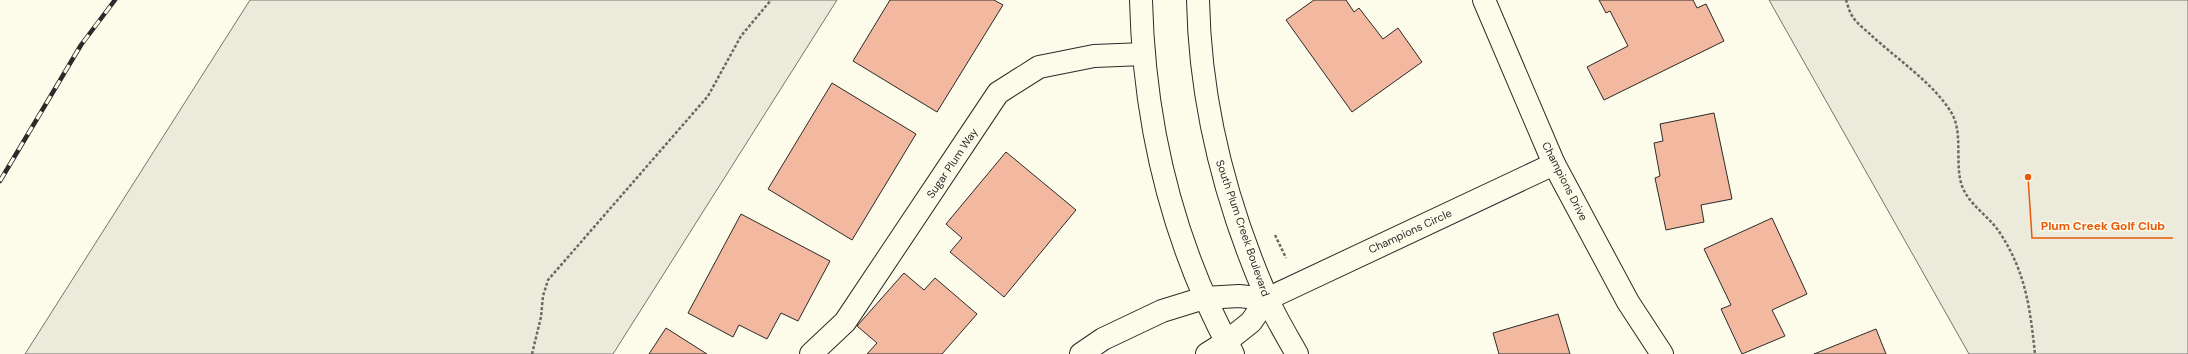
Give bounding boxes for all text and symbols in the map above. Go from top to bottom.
street label: Sugar Plum Way [923,125,981,201]
street label: Champions Drive [1539,139,1591,223]
street label: South Plum Creek Boulevard [1213,158,1273,298]
street label: Champions Circle [1366,206,1454,256]
callout: Plum Creek Golf Club [2032,214,2173,238]
text: Plum Creek Golf Club [2041,218,2165,234]

